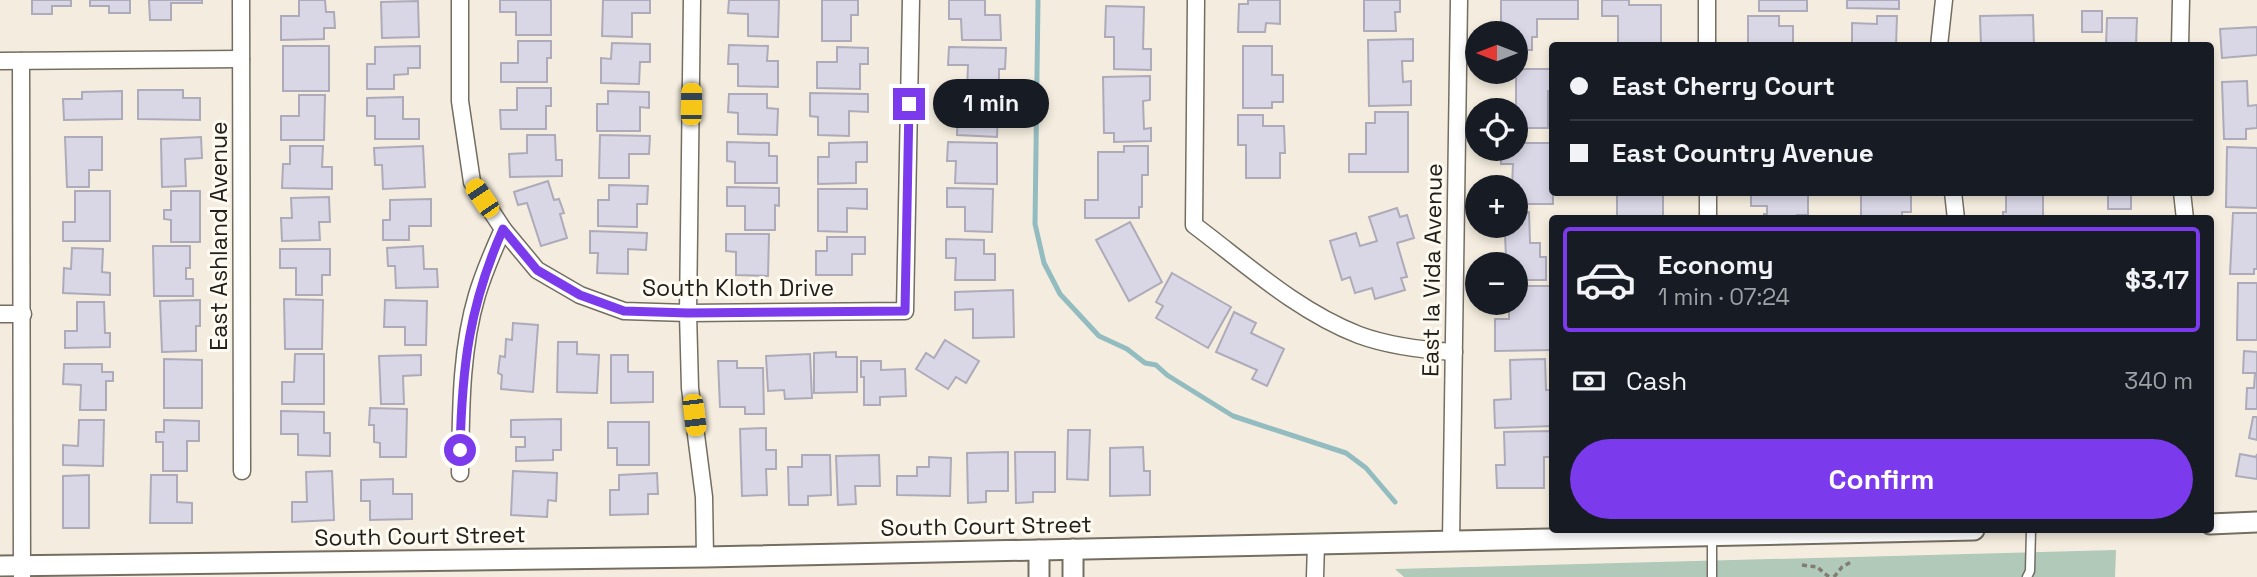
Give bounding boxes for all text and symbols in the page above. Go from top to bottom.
north arrow [1465,21,1528,84]
map controls [1465,21,1528,315]
text: East Cherry Court [1612,69,1835,103]
callout: 1 min [934,80,1049,128]
car [681,83,702,125]
route end [893,88,925,120]
text: 1 min [963,88,1019,118]
button: locate [1465,98,1528,161]
street label: East Ashland Avenue [204,121,234,351]
text: East Country Avenue [1612,136,1874,170]
street label: East la Vida Avenue [1415,163,1449,377]
car [462,175,503,221]
button: + [1465,175,1528,238]
icon: car [1574,248,1637,311]
text: Economy [1658,248,1774,282]
button: − [1465,252,1528,315]
text: $3.17 [2125,263,2189,297]
street label: South Kloth Drive [642,273,834,303]
text: 1 min · 07:24 [1658,282,1790,312]
icon: cash [1570,362,1608,400]
text: Cash [1626,364,1687,398]
text: 340 m [2124,366,2193,396]
car [682,393,707,437]
route start [444,434,476,466]
button: Confirm [1570,439,2193,519]
street label: South Court Street [880,509,1092,543]
street label: South Court Street [314,519,526,553]

